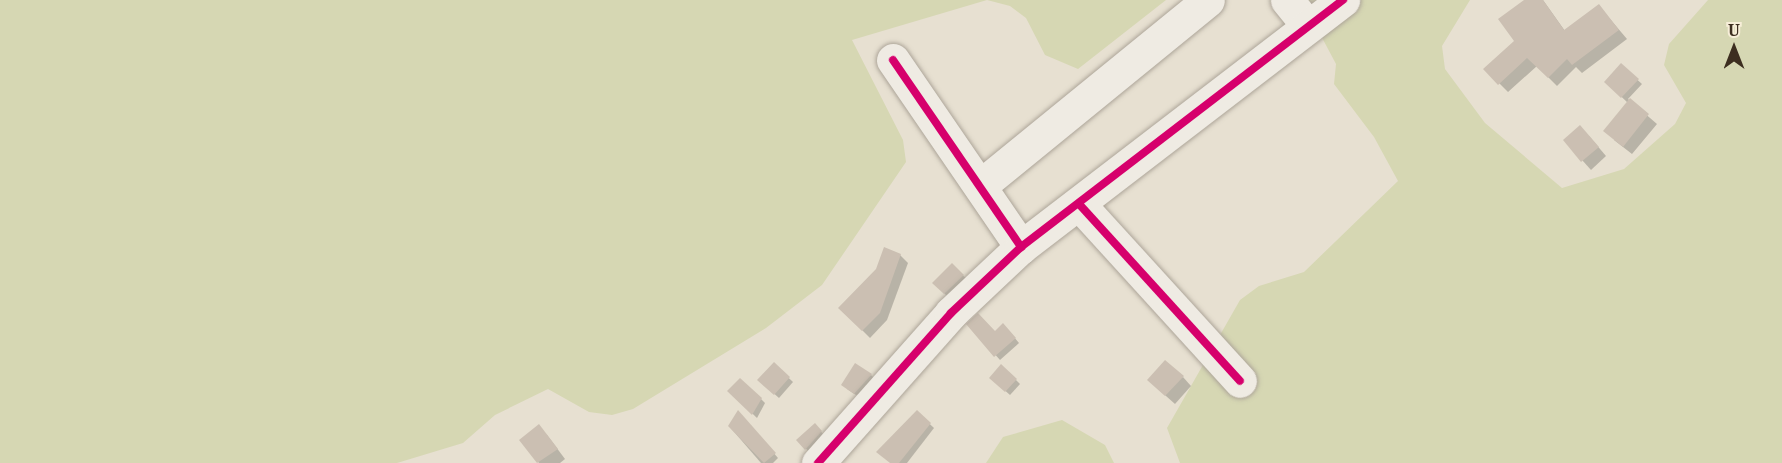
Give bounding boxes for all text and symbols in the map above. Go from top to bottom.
north arrow [1704,18,1764,78]
text: U [1728,19,1740,41]

